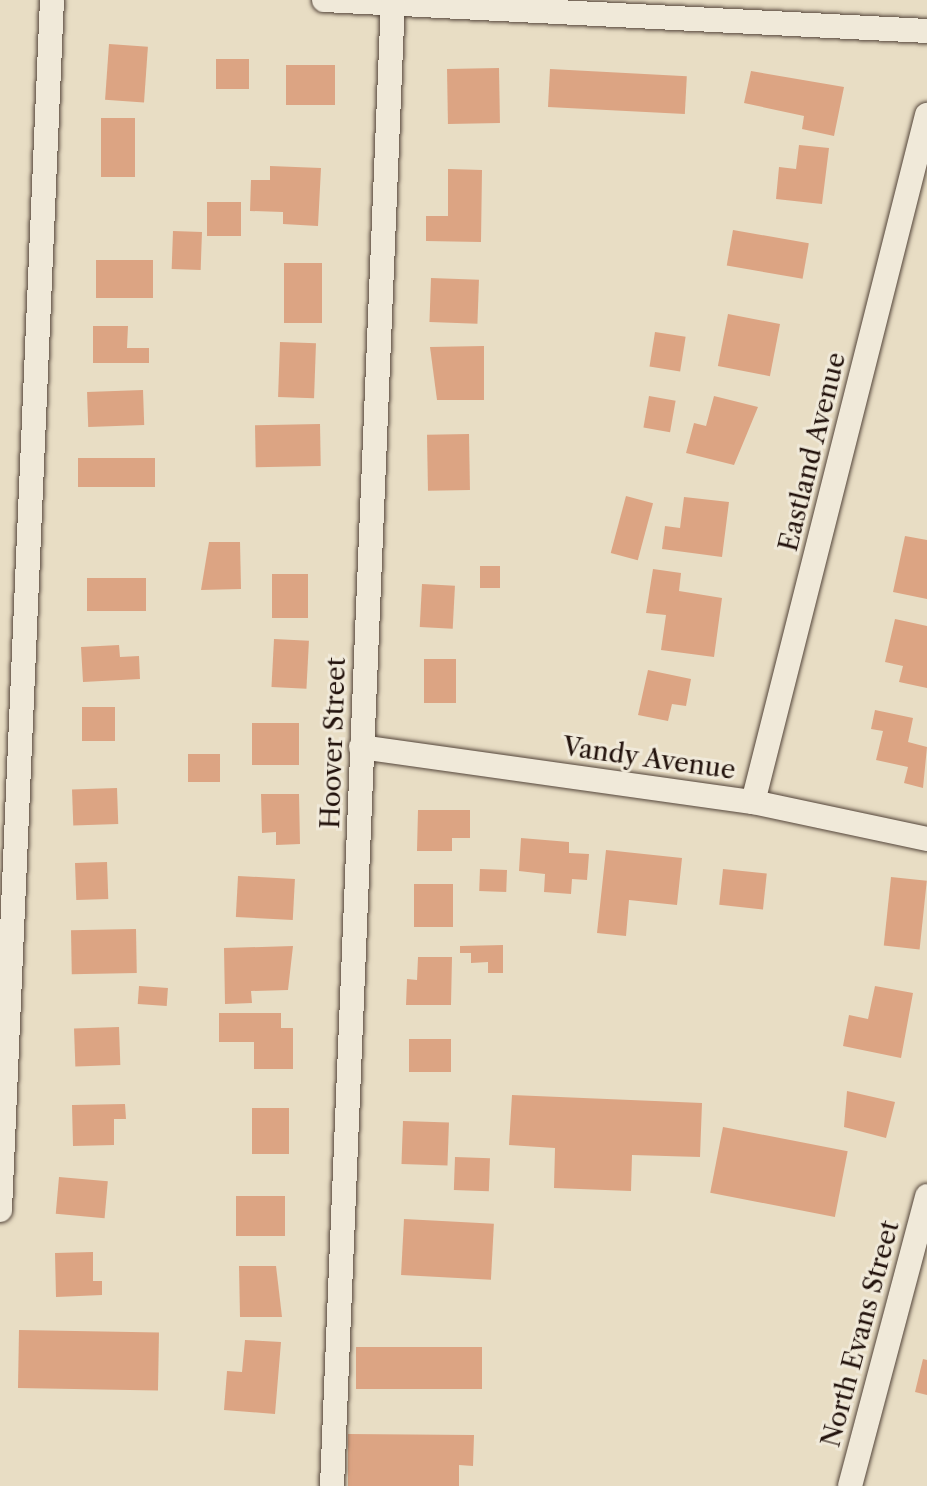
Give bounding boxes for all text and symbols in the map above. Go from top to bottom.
street label: Eastland Avenue [773,349,853,555]
street label: Hoover Street [315,656,353,830]
street label: Vandy Avenue [560,731,738,787]
street label: North Evans Street [816,1217,906,1451]

